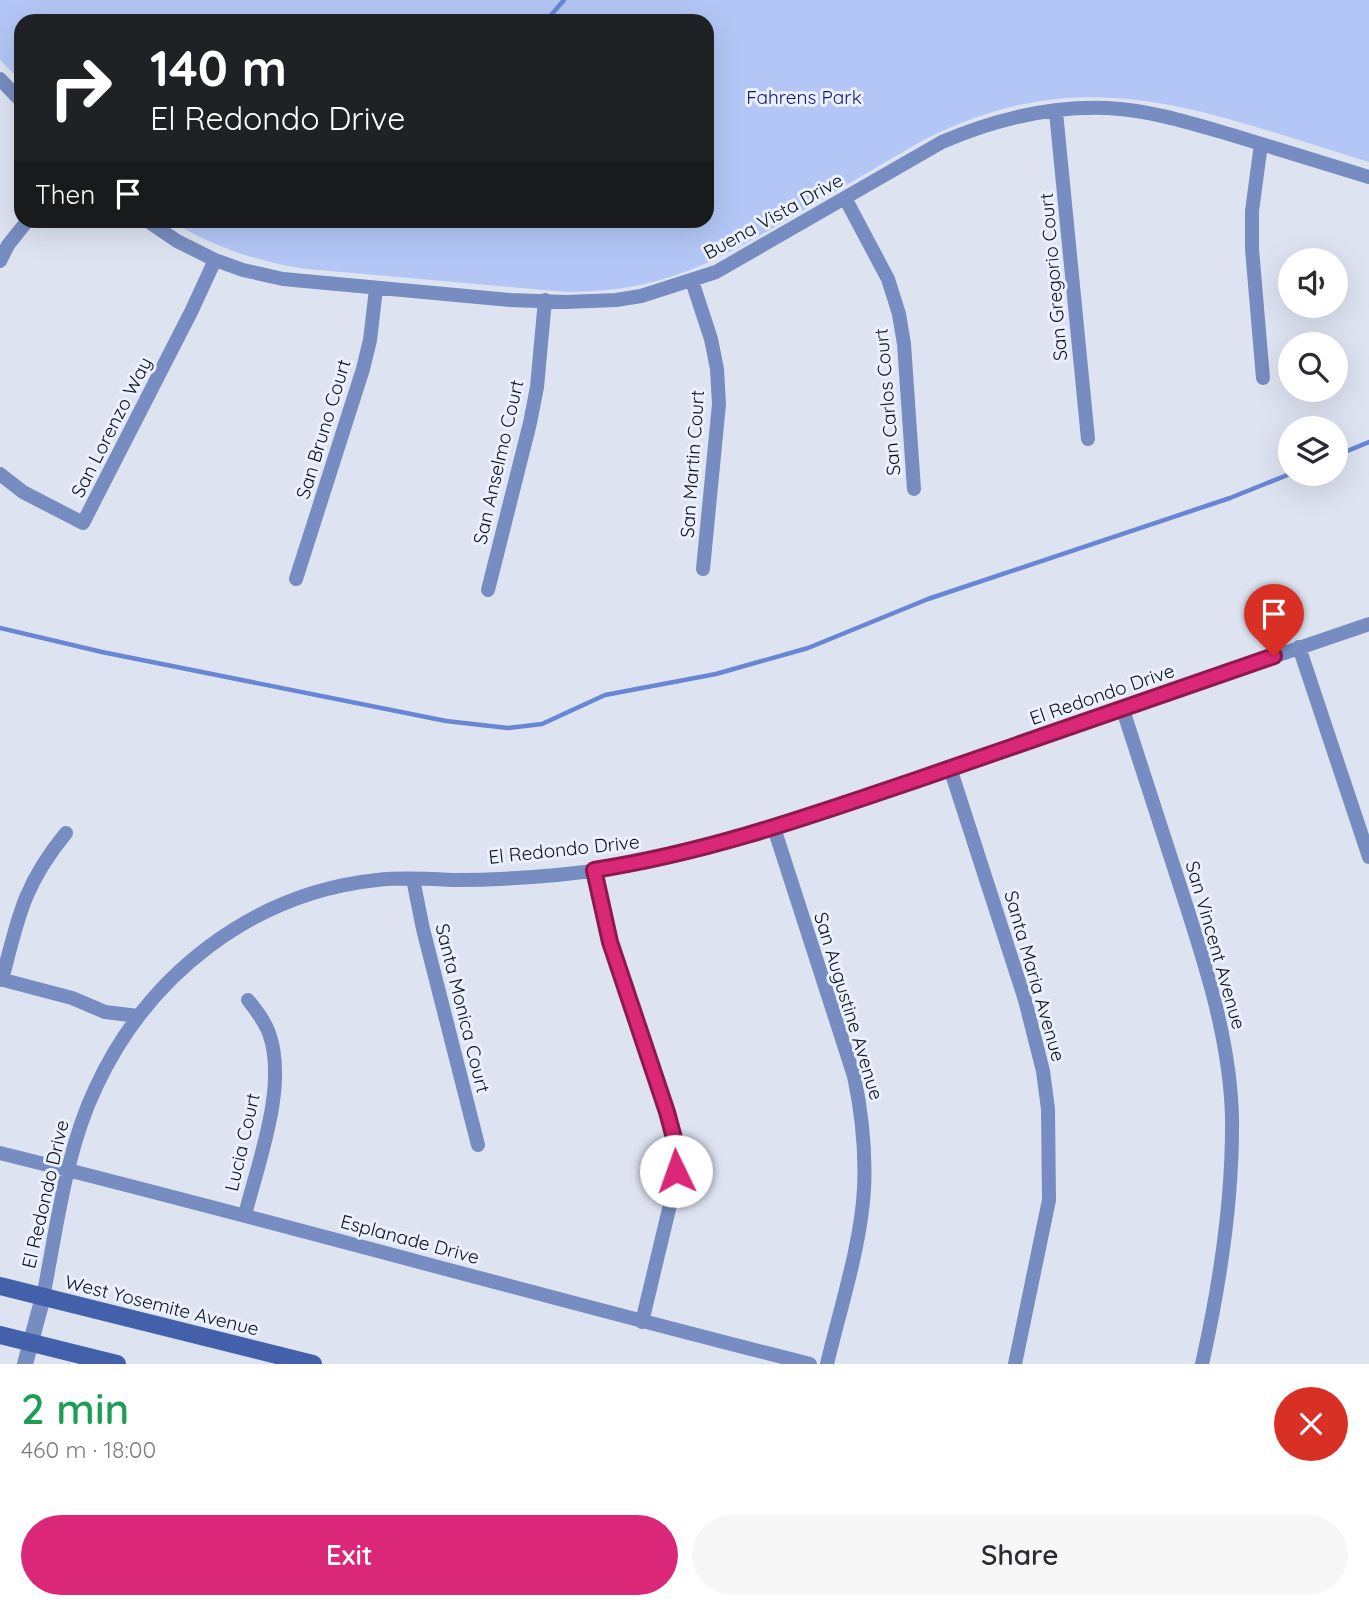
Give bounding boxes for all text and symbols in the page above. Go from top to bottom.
text: 140 m [150,37,287,98]
icon: right [35,42,126,133]
park label: Fahrens Park [746,85,862,109]
text: El Redondo Drive [150,98,405,138]
street label: Buena Vista Drive [699,168,847,264]
icon: arrive [109,175,147,213]
text: Then [35,178,95,211]
street label: San Gregorio Court [1034,192,1072,362]
map controls [1278,248,1348,486]
button: sound [1278,248,1348,318]
street label: San Carlos Court [869,327,905,477]
button: search [1278,332,1348,402]
street label: San Lorenzo Way [65,353,157,501]
street label: San Bruno Court [290,356,356,502]
street label: San Anselmo Court [467,377,529,547]
street label: San Martin Court [675,389,709,539]
button: layers [1278,416,1348,486]
pin [1244,584,1304,656]
icon: arrive [1255,595,1293,633]
street label: El Redondo Drive [1026,658,1178,730]
street label: El Redondo Drive [487,829,641,869]
street label: San Vincent Avenue [1180,858,1252,1032]
street label: Santa Maria Avenue [999,888,1071,1064]
street label: San Augustine Avenue [809,909,889,1103]
street label: Santa Monica Court [430,921,496,1095]
street label: Lucia Court [219,1091,265,1193]
street label: El Redondo Drive [16,1117,74,1271]
position arrow [639,1134,713,1208]
street label: Esplanade Drive [338,1209,482,1269]
street label: West Yosemite Avenue [63,1269,261,1341]
text: 2 min [21,1382,129,1435]
button: close [1274,1387,1348,1461]
text: 460 m · 18:00 [21,1435,156,1464]
button: Exit [21,1515,678,1595]
button: Share [692,1515,1348,1595]

